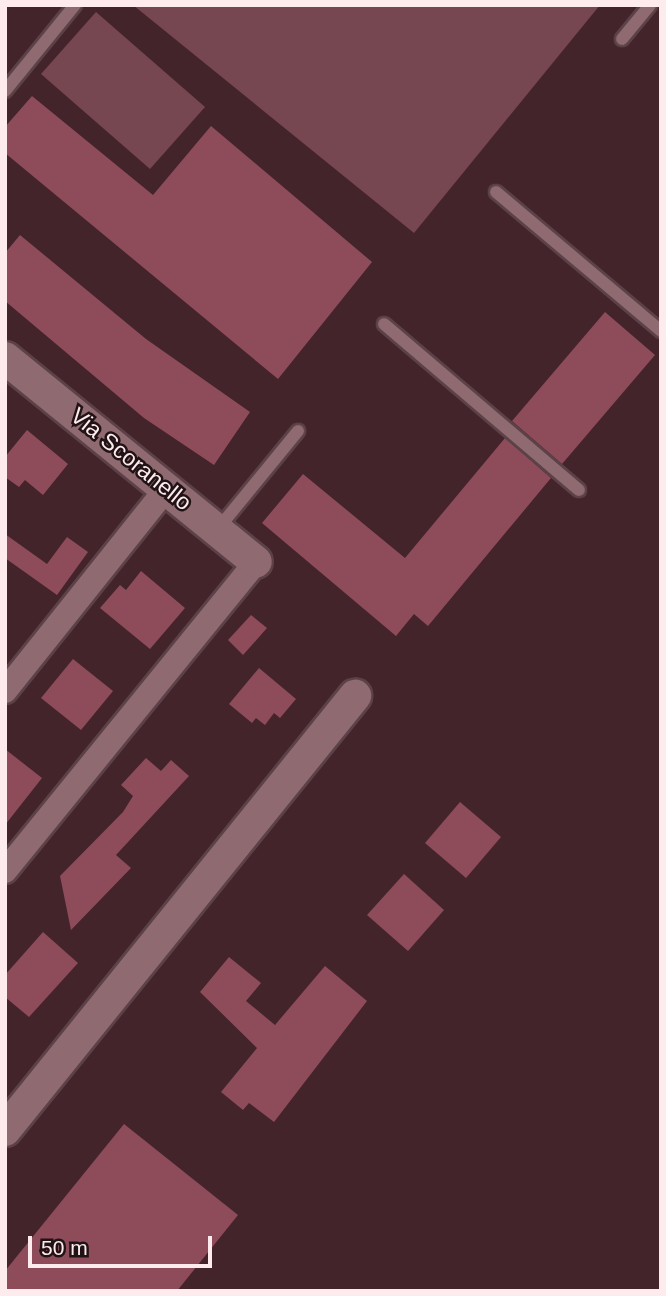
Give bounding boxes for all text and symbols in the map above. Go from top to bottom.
street label: Via Scoranello [65,402,197,516]
scale bar [32,1222,215,1266]
text: 50 m [41,1236,88,1259]

